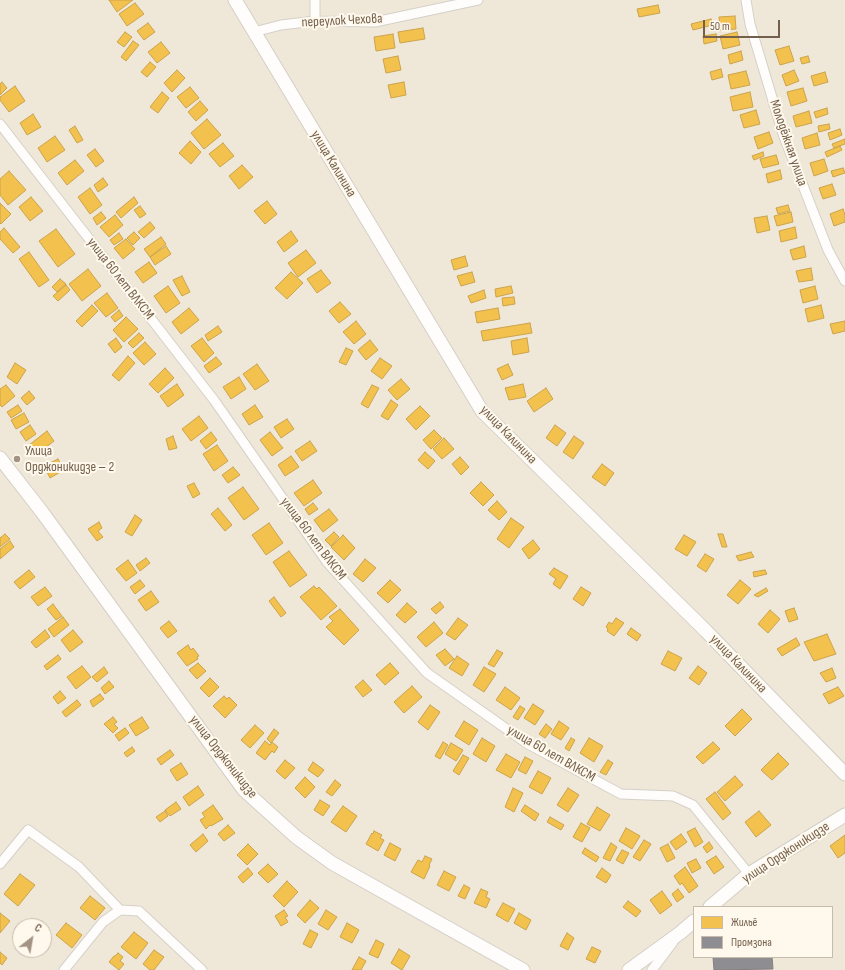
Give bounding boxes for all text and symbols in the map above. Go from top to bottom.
street label: переулок Чехова [301,10,383,32]
scale bar [705,12,782,38]
text: 50 m [710,19,730,34]
street label: Молодёжная улица [765,98,811,188]
street label: улица Калинина [307,128,359,200]
street label: улица 60 лет ВЛКСМ [83,235,157,323]
street label: улица Калинина [476,402,540,468]
place label: Улица Орджоникидзе – 2 [25,443,114,476]
marker: Улица Орджоникидзе – 2 [12,454,22,464]
street label: улица 60 лет ВЛКСМ [276,494,350,584]
street label: улица Калинина [706,631,770,697]
street label: улица Орджоникидзе [185,712,261,802]
street label: улица 60 лет ВЛКСМ [504,722,598,786]
street label: улица Орджоникидзе [739,819,833,887]
legend [693,906,833,958]
text: Жильё [731,915,757,930]
north arrow [12,918,52,958]
text: С [32,921,44,935]
text: Промзона [731,935,772,950]

